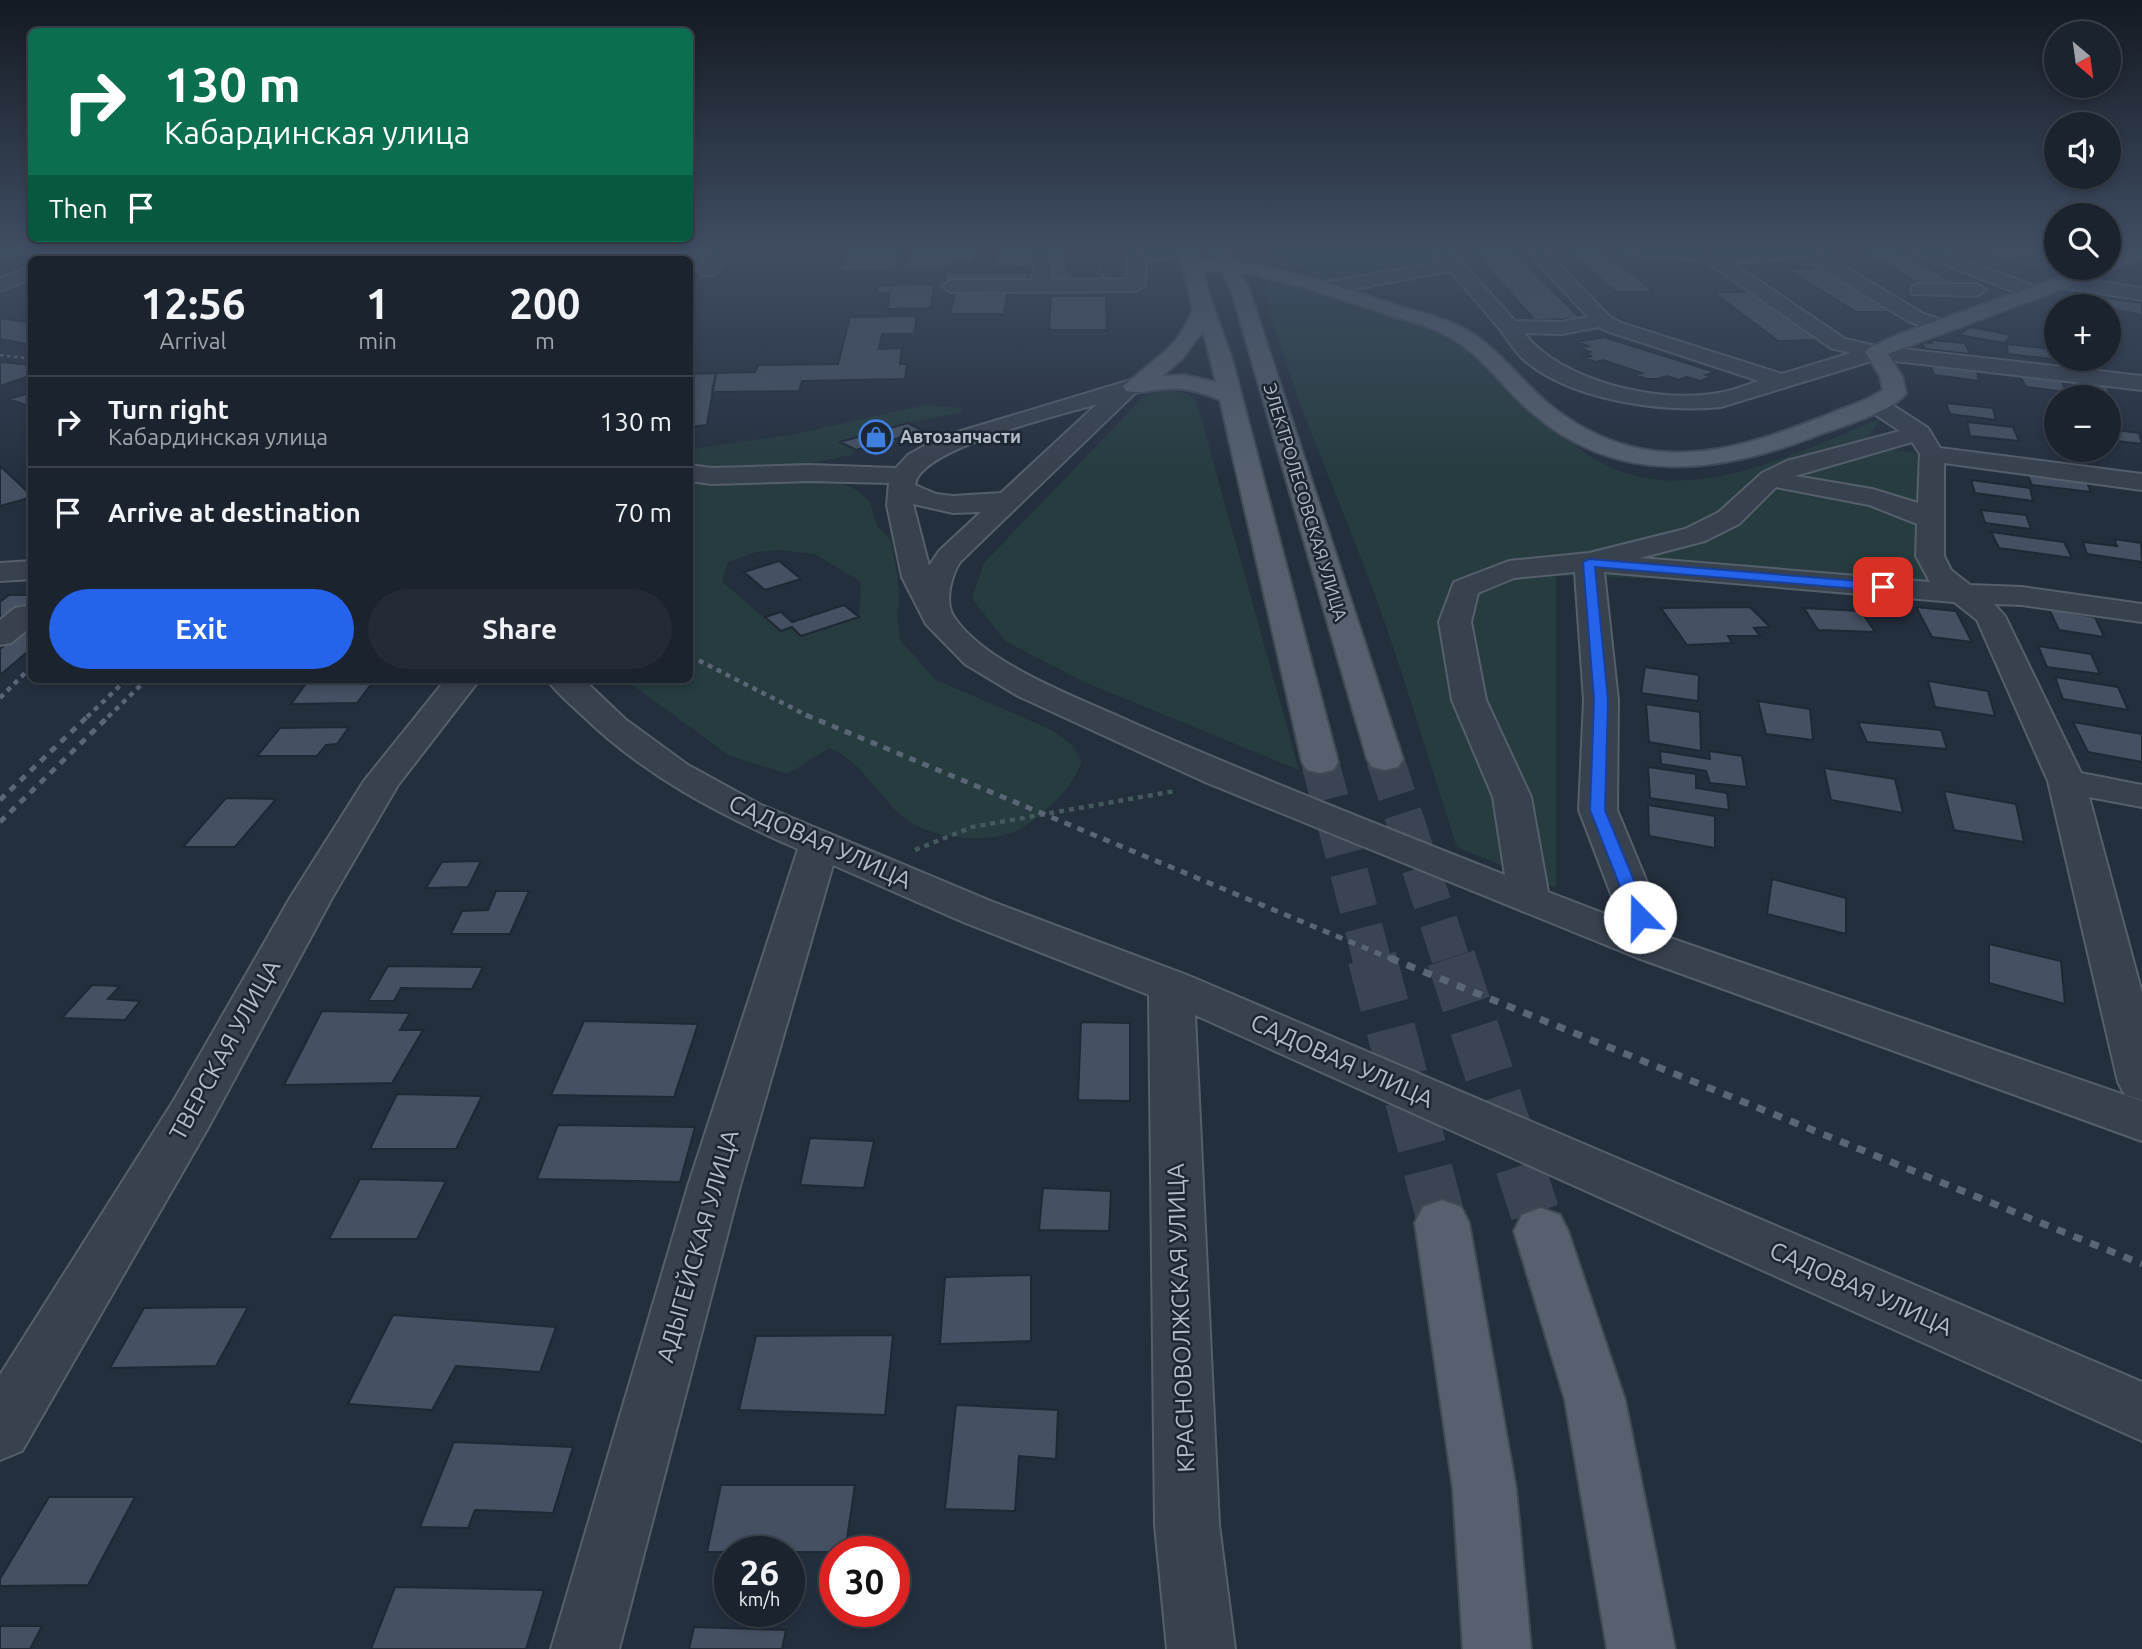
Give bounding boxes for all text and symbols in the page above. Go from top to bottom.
north arrow [2044,21,2121,98]
map controls [2044,21,2121,462]
icon: right [49,56,140,147]
text: 130 m [164,56,301,111]
button: sound [2044,112,2121,189]
text: Кабардинская улица [164,114,470,150]
icon: arrive [122,189,160,227]
text: Then [49,194,108,223]
button: search [2044,203,2121,280]
text: 12:56 [141,280,246,327]
text: 1 [366,280,389,327]
text: 200 [509,280,580,327]
button: + [2044,294,2121,371]
text: Arrival [160,328,227,353]
text: min [358,328,397,353]
text: m [535,328,555,353]
street label: ЭЛЕКТРОЛЕСОВСКАЯ УЛИЦА [1260,381,1352,623]
button: − [2044,385,2121,462]
text: Turn right [108,395,229,424]
icon: right [49,403,87,441]
text: 130 m [600,407,672,436]
shop icon: Автозапчасти [857,418,895,456]
text: Кабардинская улица [108,424,328,449]
place label: Автозапчасти [900,426,1021,446]
icon: arrive [49,494,87,532]
text: Arrive at destination [108,498,361,527]
text: 70 m [614,498,672,527]
pin [1853,557,1913,617]
icon: arrive [1864,568,1902,606]
button: Exit [49,589,354,669]
button: Share [368,589,672,669]
street label: САДОВАЯ УЛИЦА [725,789,916,894]
position arrow [1603,880,1677,954]
street label: ТВЕРСКАЯ УЛИЦА [164,955,286,1145]
street label: САДОВАЯ УЛИЦА [1247,1008,1438,1113]
street label: АДЫГЕЙСКАЯ УЛИЦА [650,1126,744,1365]
street label: КРАСНОВОЛЖСКАЯ УЛИЦА [1162,1163,1199,1473]
street label: САДОВАЯ УЛИЦА [1766,1236,1957,1341]
speed limit sign: 30 [819,1536,910,1627]
text: 26 [740,1552,779,1592]
text: km/h [739,1589,780,1609]

